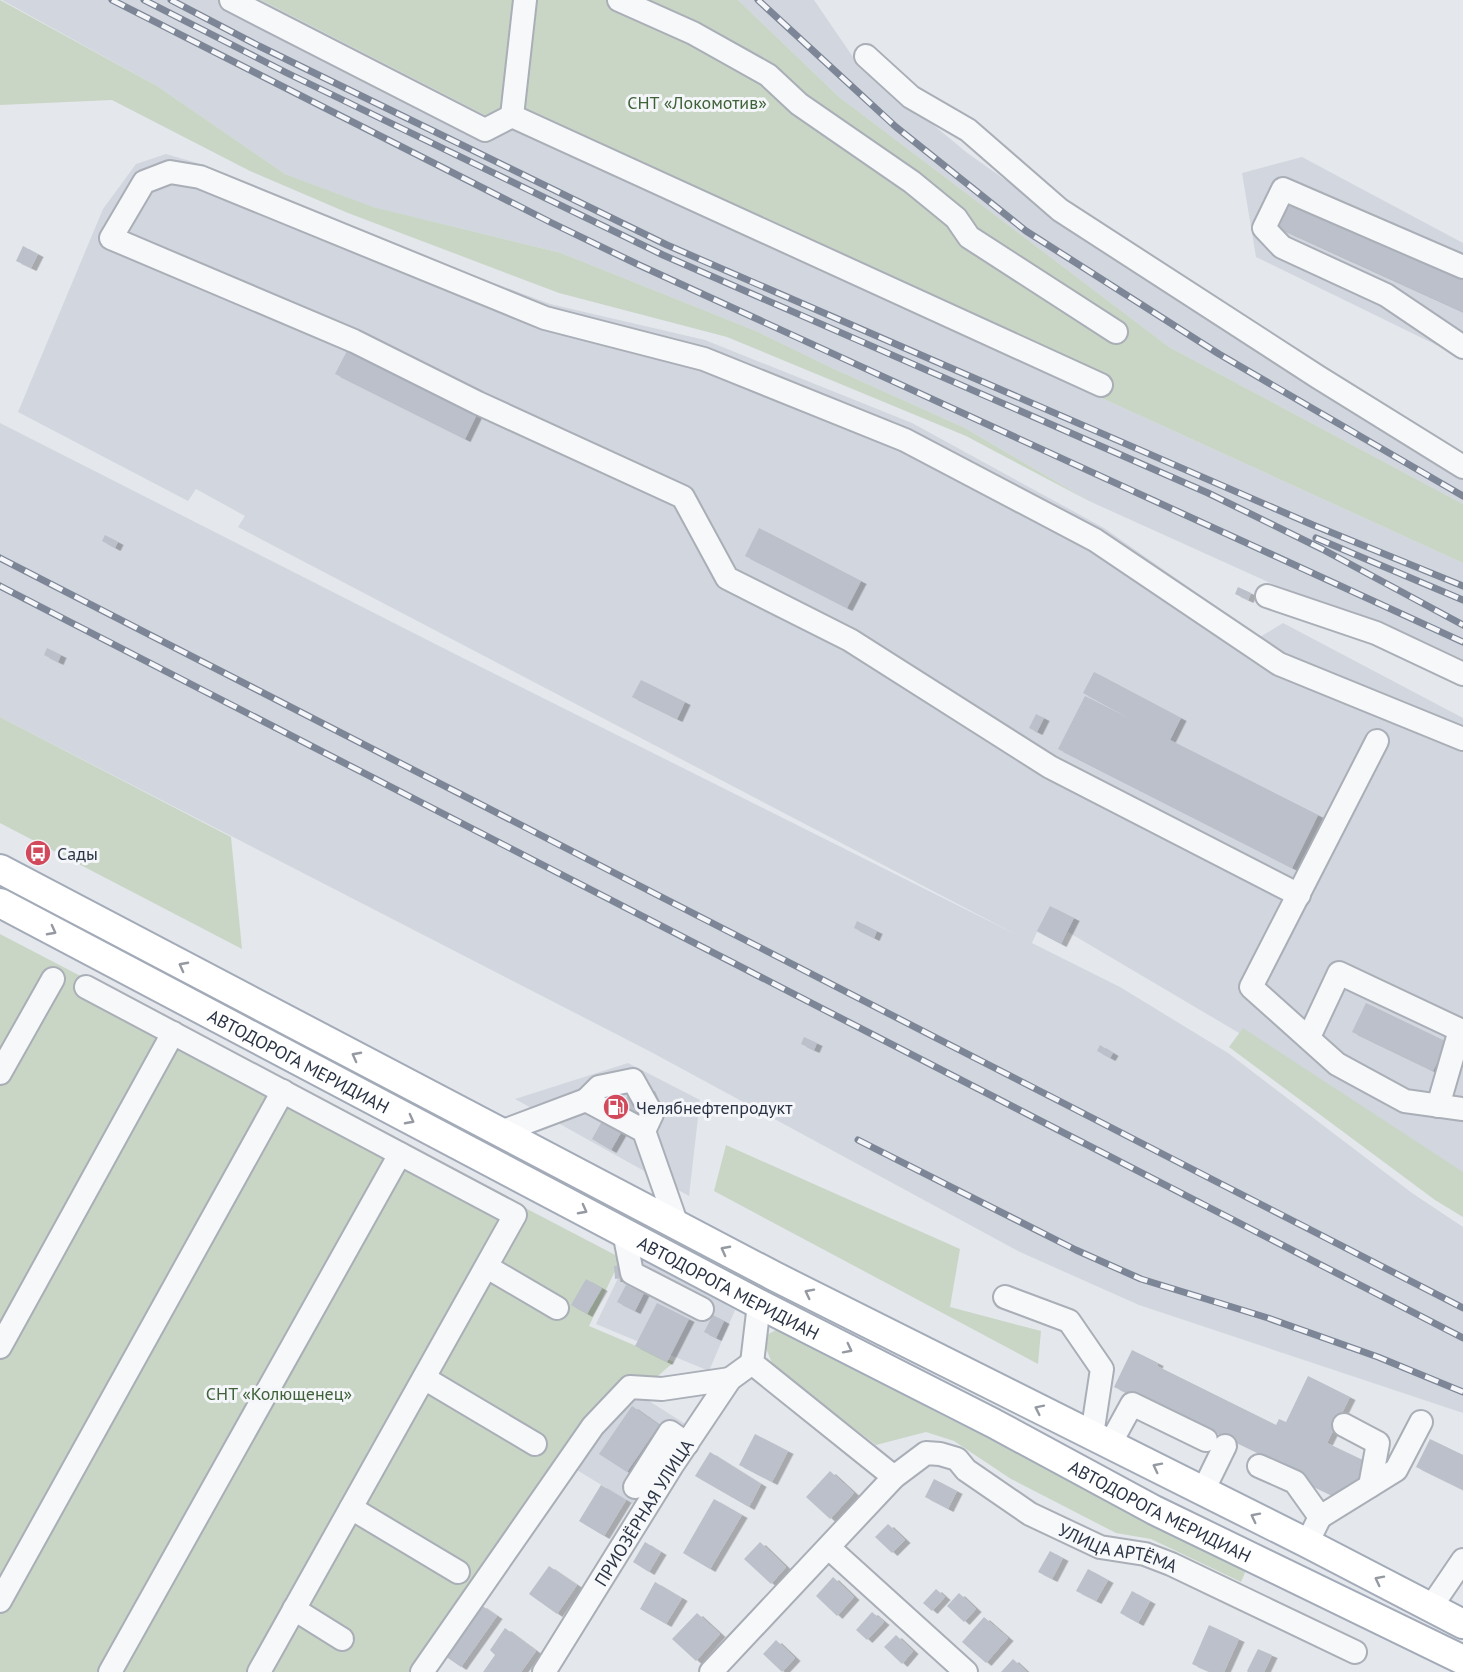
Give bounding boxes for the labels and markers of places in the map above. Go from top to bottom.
bus stop icon: Сады [23,838,53,868]
place label: Сады [57,842,98,865]
fuel station icon: Челябнефтепродукт [601,1092,631,1122]
place label: Челябнефтепродукт [636,1096,793,1119]

